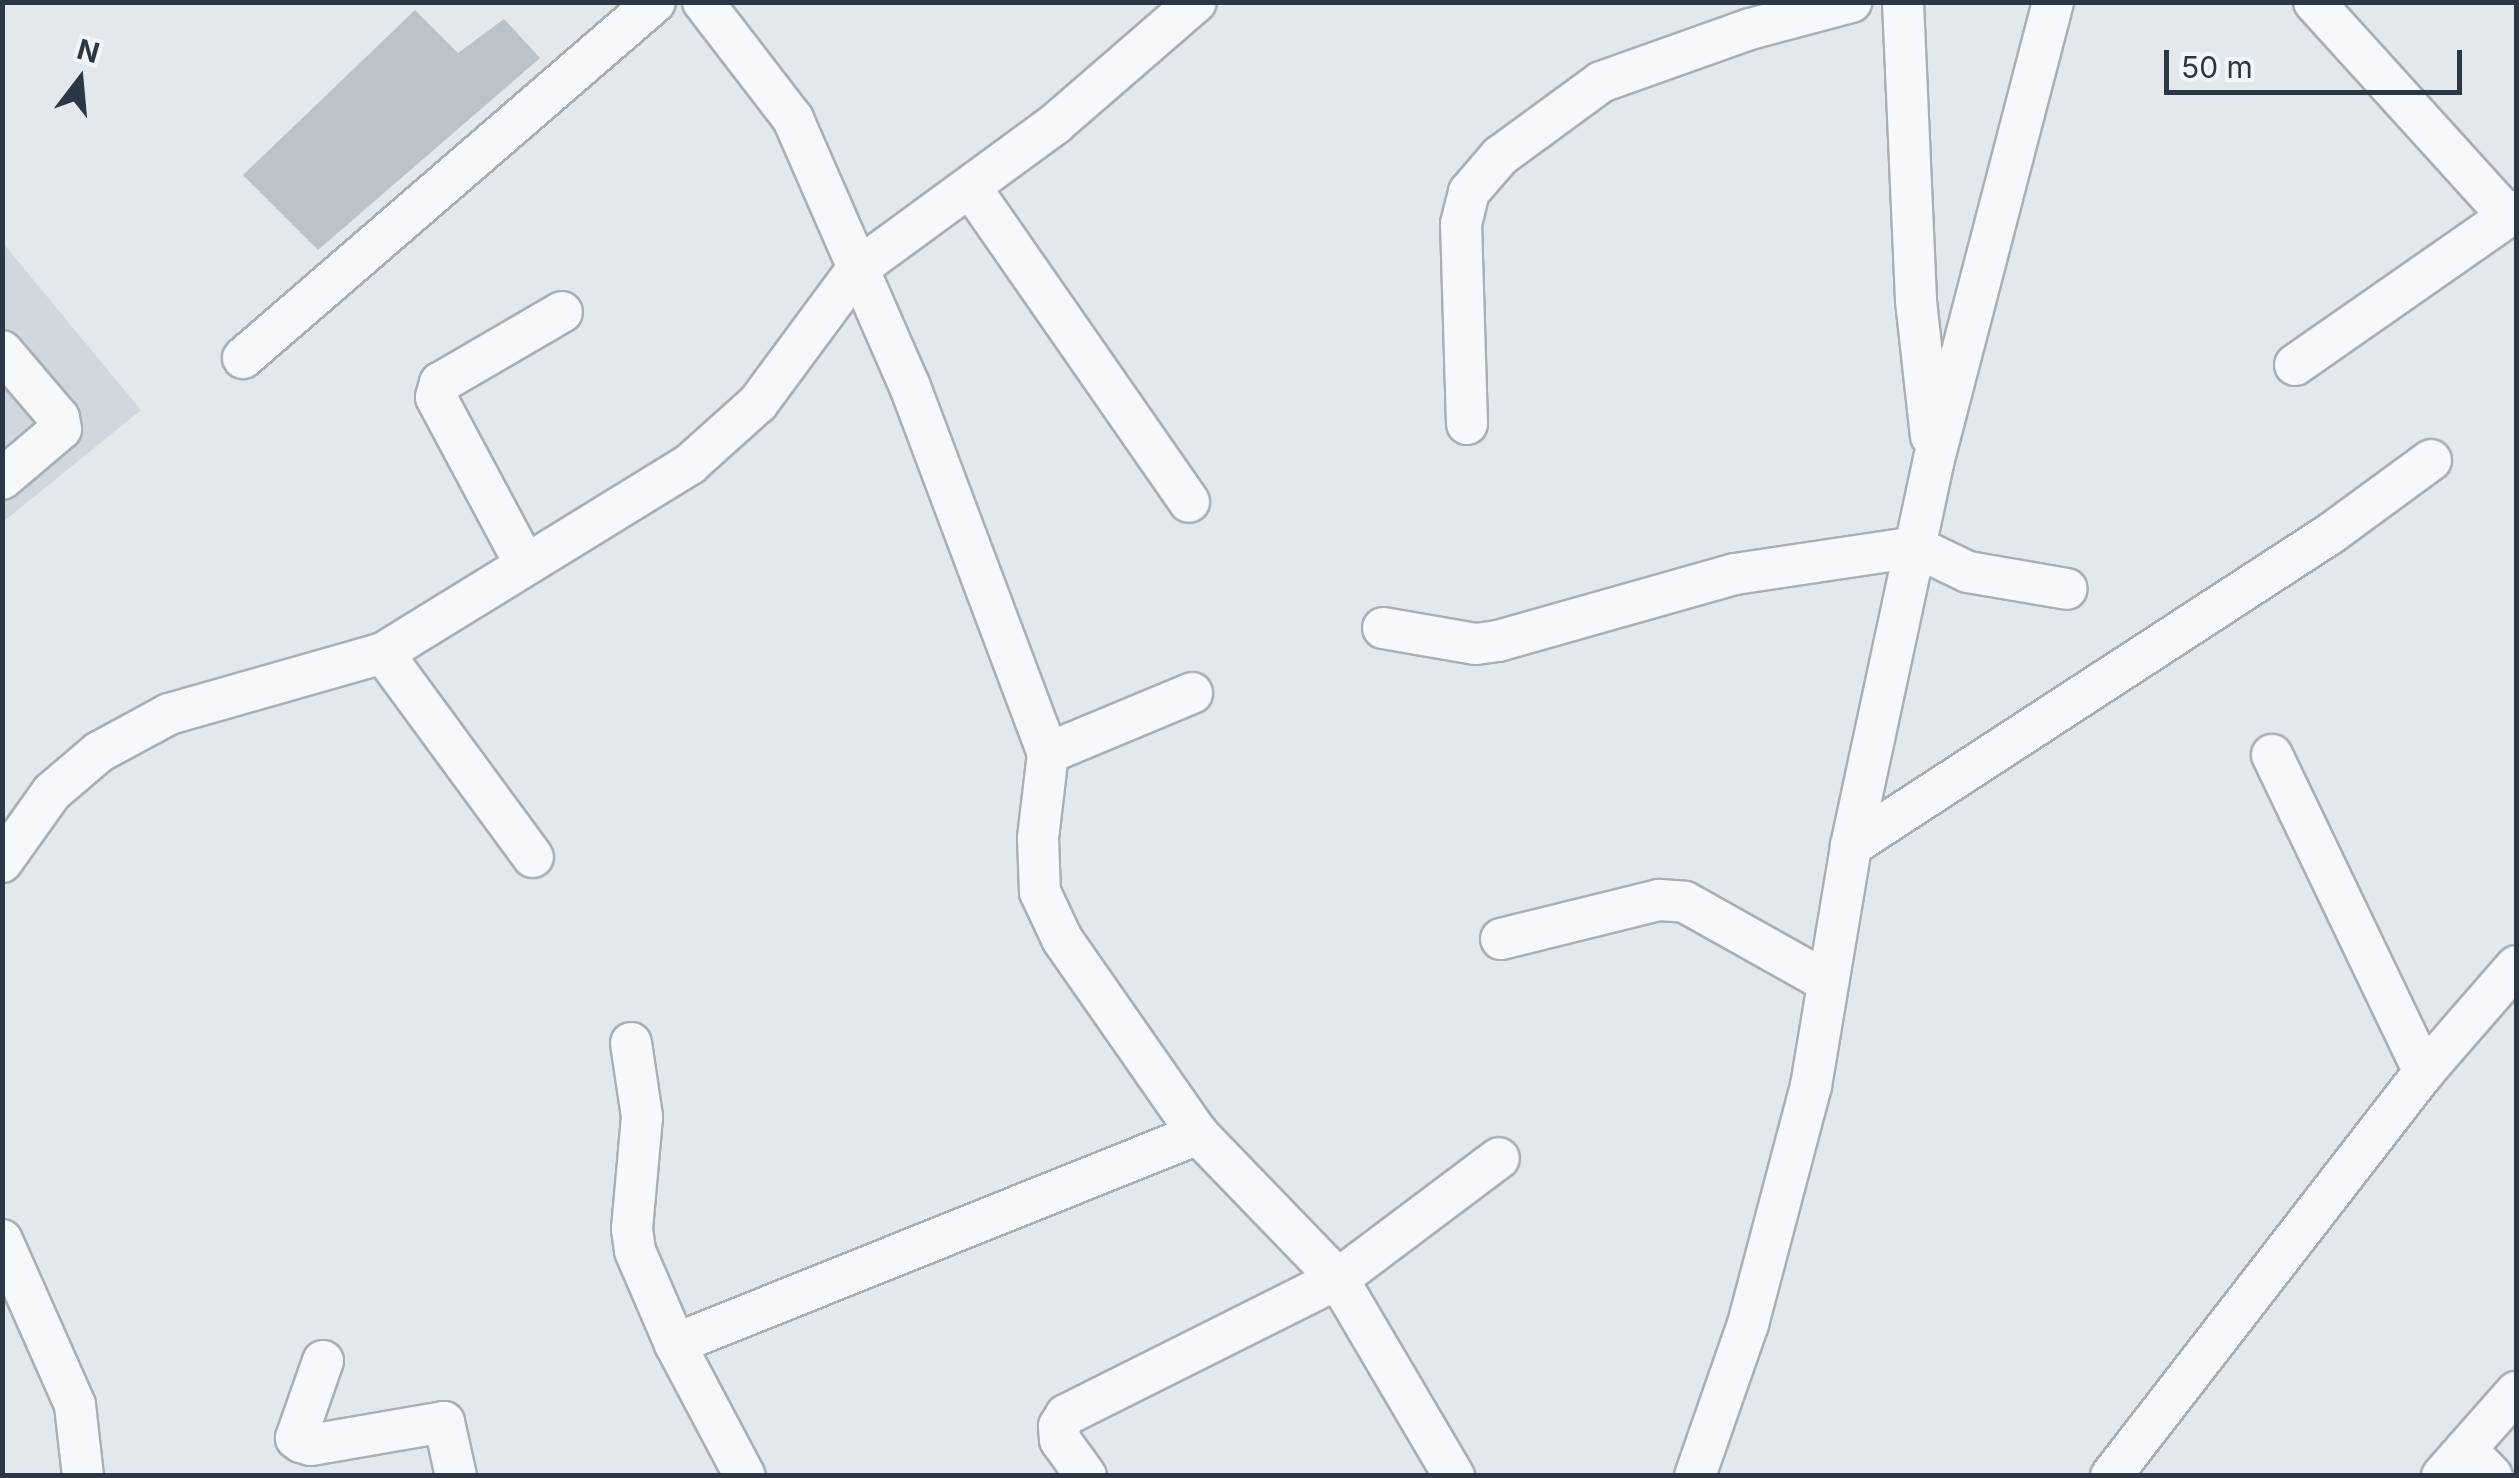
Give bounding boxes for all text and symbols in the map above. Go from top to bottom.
north arrow [30,30,130,130]
scale bar [2169,30,2466,92]
text: N [73,32,103,70]
text: 50 m [2181,49,2253,85]

